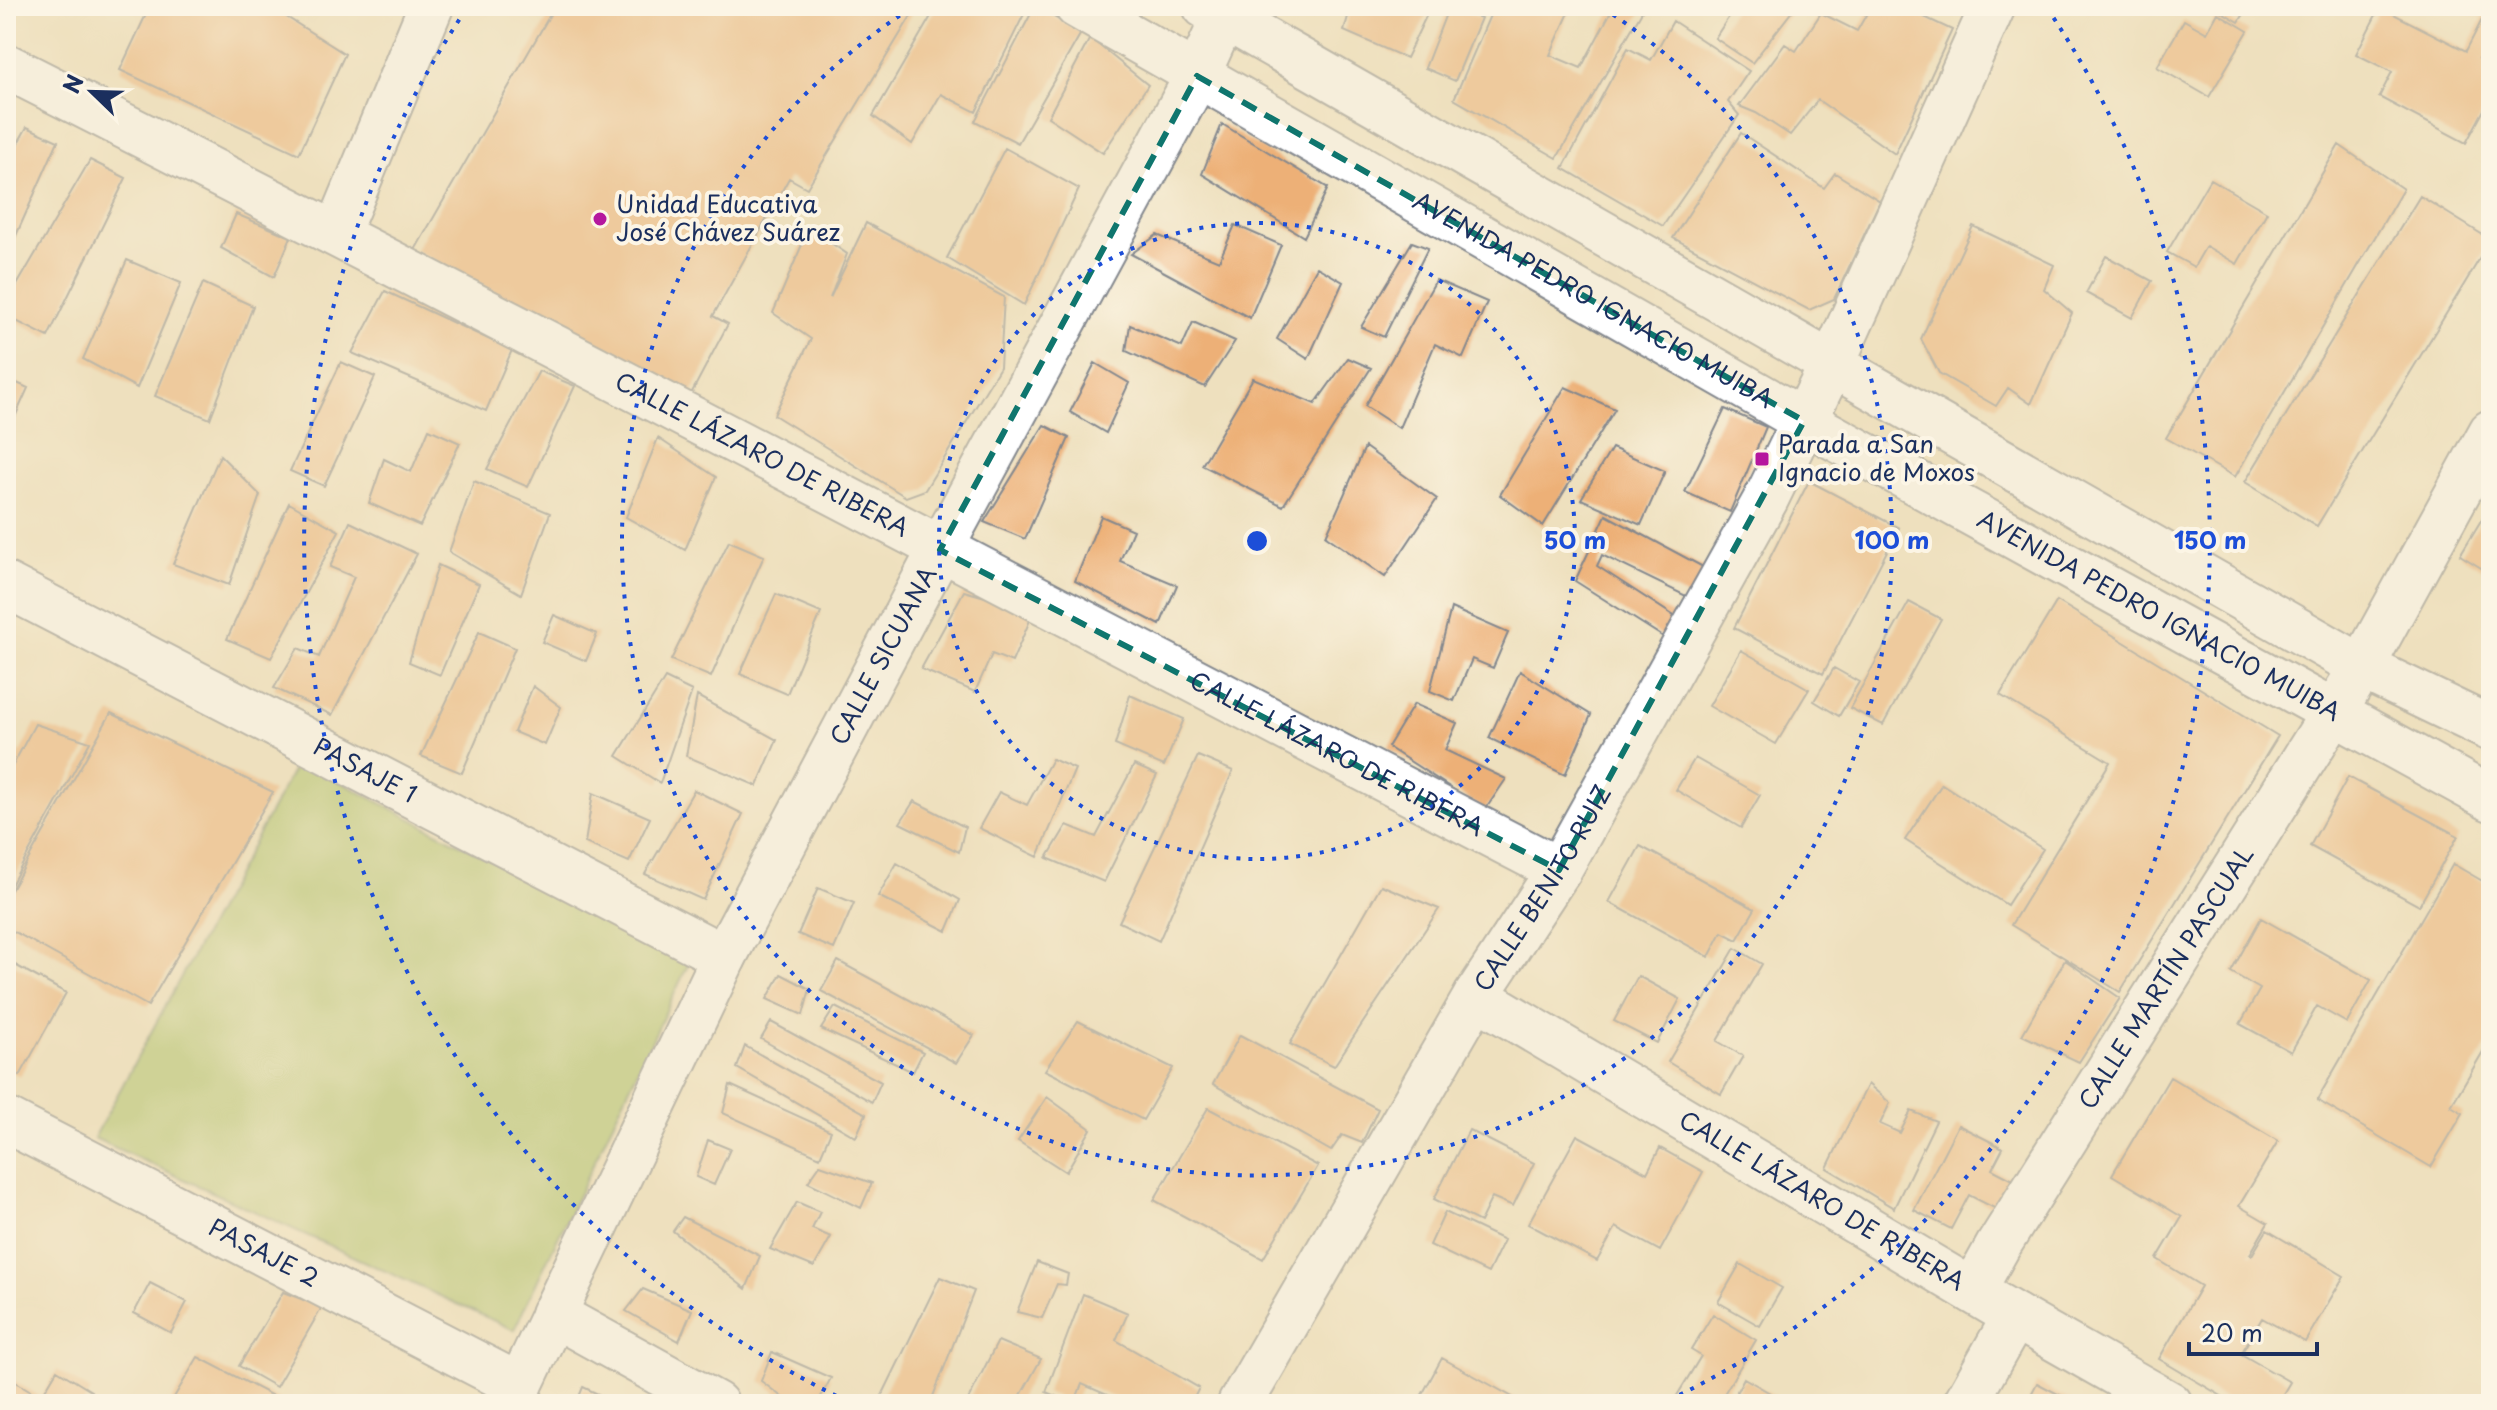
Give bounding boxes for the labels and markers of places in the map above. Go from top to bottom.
place label: Unidad Educativa José Chávez Suárez [616,185,840,249]
marker: Unidad Educativa José Chávez Suárez [591,210,609,228]
place label: Parada a San Ignacio de Moxos [1778,425,1975,489]
marker: Parada a San Ignacio de Moxos [1753,450,1771,468]
centre of rings [1243,527,1271,555]

